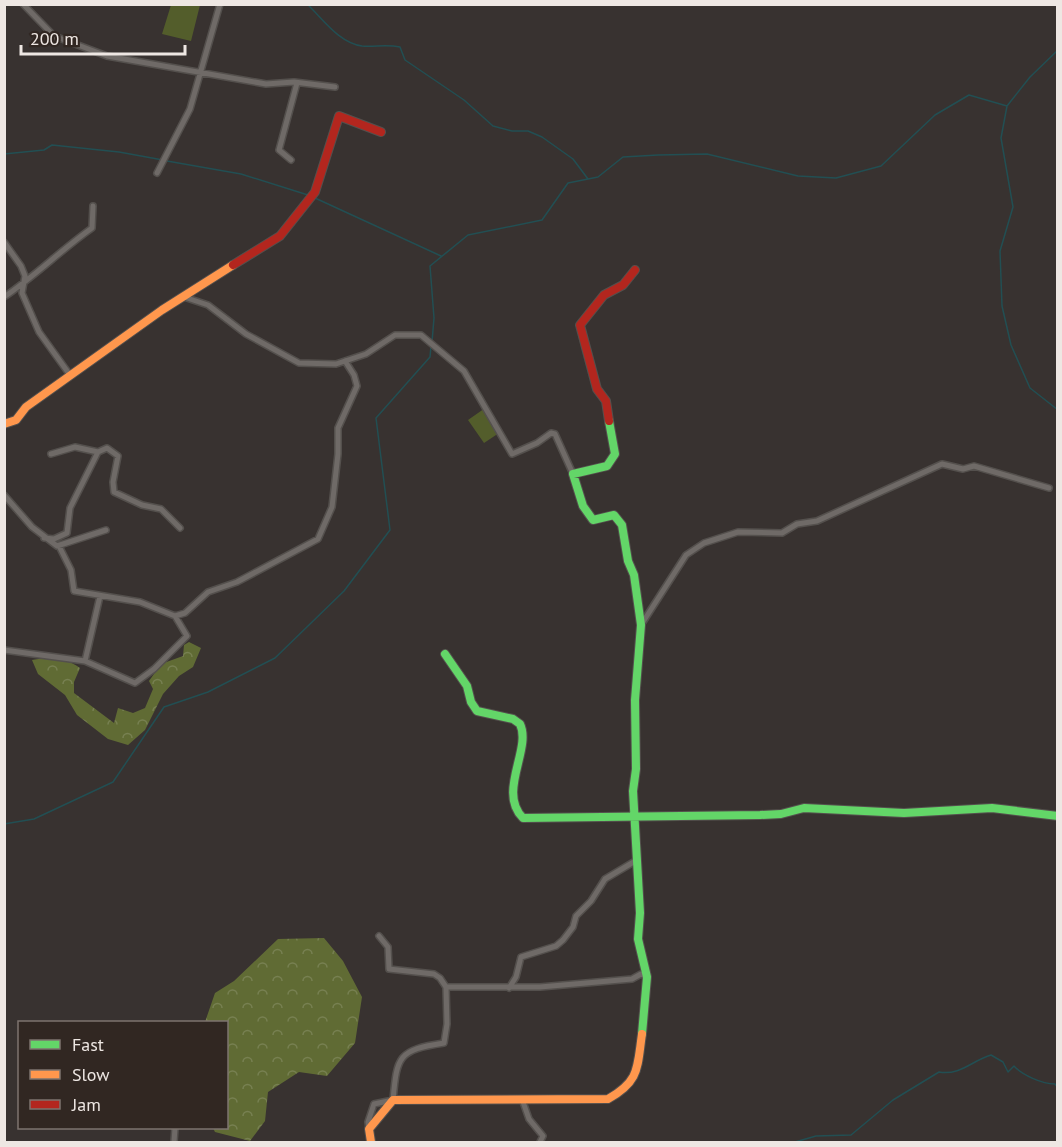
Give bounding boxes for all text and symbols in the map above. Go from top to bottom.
scale bar [21,18,184,56]
text: 200 m [30,27,79,50]
legend [18,1021,228,1129]
text: Fast [72,1033,104,1056]
text: Slow [72,1063,110,1086]
text: Jam [71,1093,101,1116]

